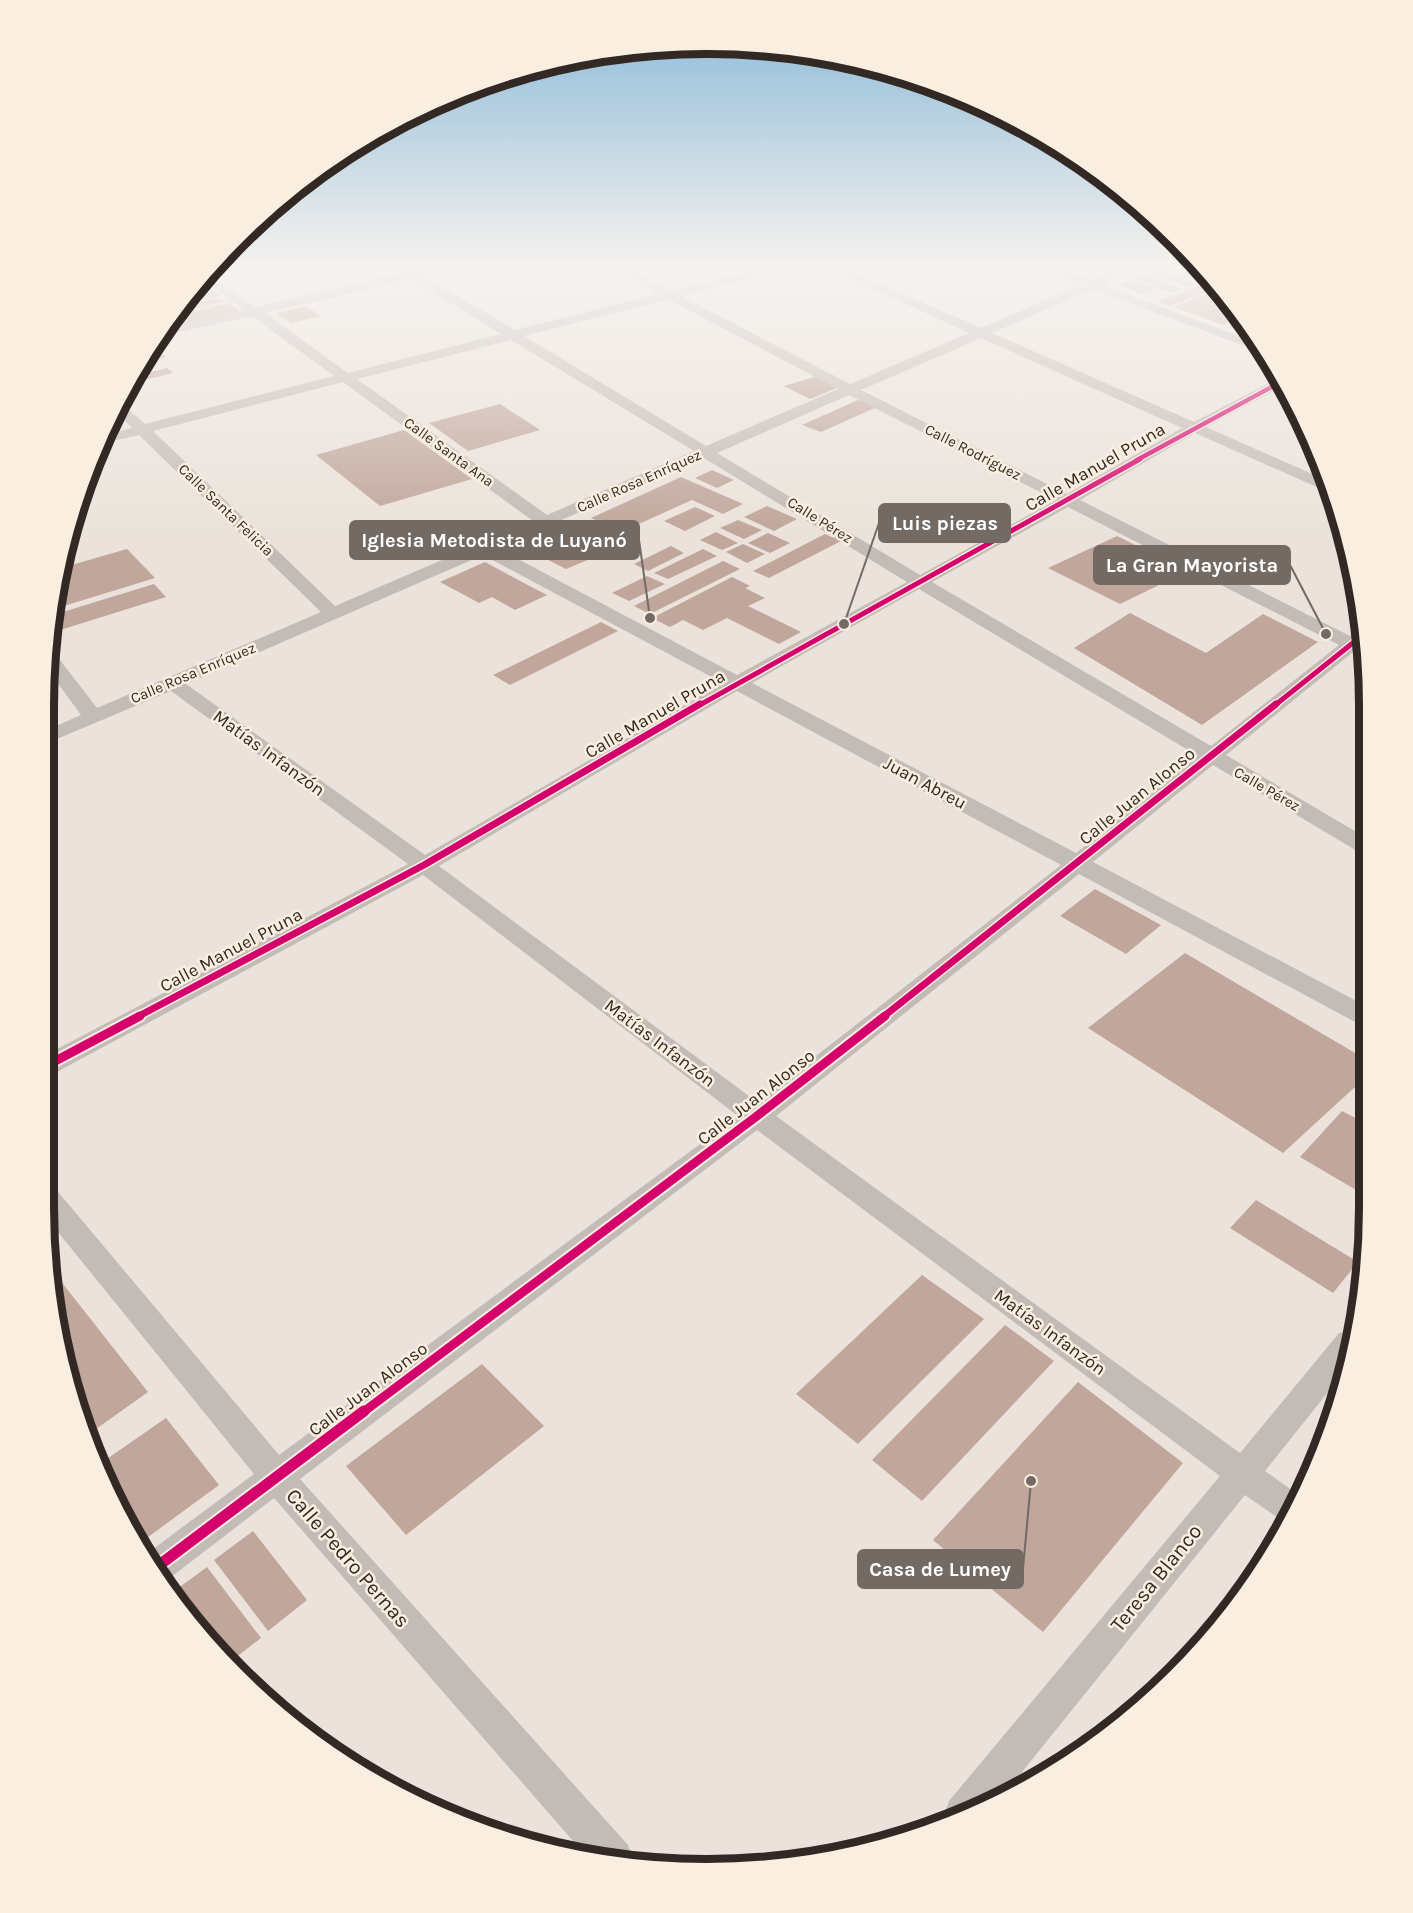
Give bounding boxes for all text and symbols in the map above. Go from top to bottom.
street label: Calle Santa Ana [400,413,498,491]
street label: Calle Manuel Pruna [1021,418,1169,516]
street label: Calle Rodríguez [922,420,1024,484]
street label: Calle Rosa Enríquez [574,445,704,517]
street label: Calle Santa Felicia [175,460,277,560]
street label: Calle Pérez [784,493,856,547]
callout: Luis piezas [879,504,1010,542]
text: Luis piezas [892,512,998,535]
callout: Iglesia Metodista de Luyanó [350,521,639,559]
text: Iglesia Metodista de Luyanó [361,529,627,552]
callout: La Gran Mayorista [1094,546,1290,584]
text: La Gran Mayorista [1106,554,1278,577]
street label: Calle Rosa Enríquez [128,638,258,708]
street label: Calle Manuel Pruna [581,665,729,763]
street label: Matías Infanzón [209,705,329,801]
street label: Calle Juan Alonso [1074,742,1200,850]
street label: Juan Abreu [880,752,970,814]
street label: Calle Pérez [1231,763,1303,815]
street label: Calle Manuel Pruna [156,903,306,997]
street label: Matías Infanzón [600,994,720,1092]
street label: Calle Juan Alonso [693,1044,819,1150]
street label: Matías Infanzón [990,1284,1110,1380]
street label: Calle Juan Alonso [304,1337,432,1441]
street label: Calle Pedro Pernas [281,1484,415,1632]
street label: Teresa Blanco [1105,1519,1207,1637]
callout: Casa de Lumey [858,1550,1023,1588]
text: Casa de Lumey [869,1558,1011,1581]

